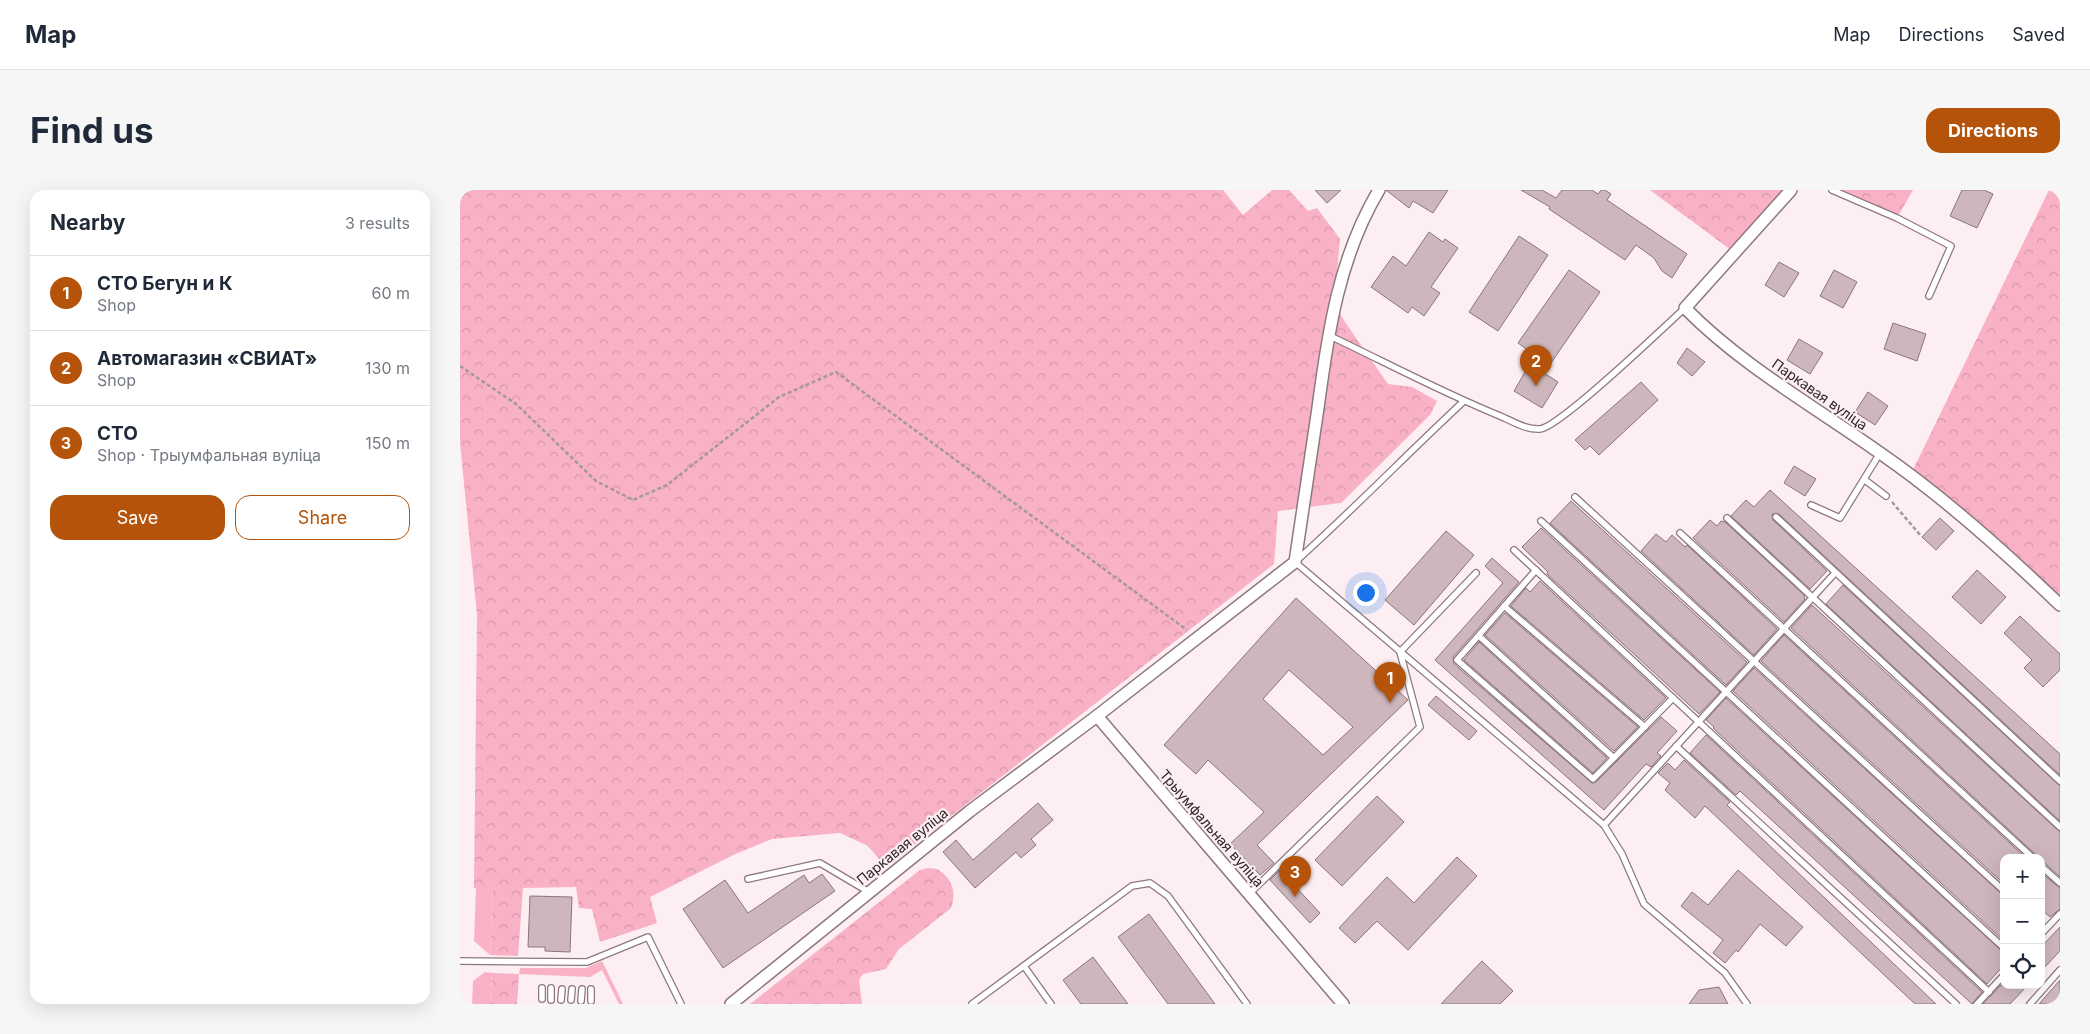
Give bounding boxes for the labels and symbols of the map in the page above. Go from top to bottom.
pin: 2 [1520,345,1552,386]
street label: Паркавая вуліца [1769,355,1871,433]
your location [1353,580,1379,606]
pin: 1 [1374,662,1406,703]
street label: Трыумфальная вуліца [1156,766,1268,890]
street label: Паркавая вуліца [853,804,951,888]
pin: 3 [1279,856,1311,897]

